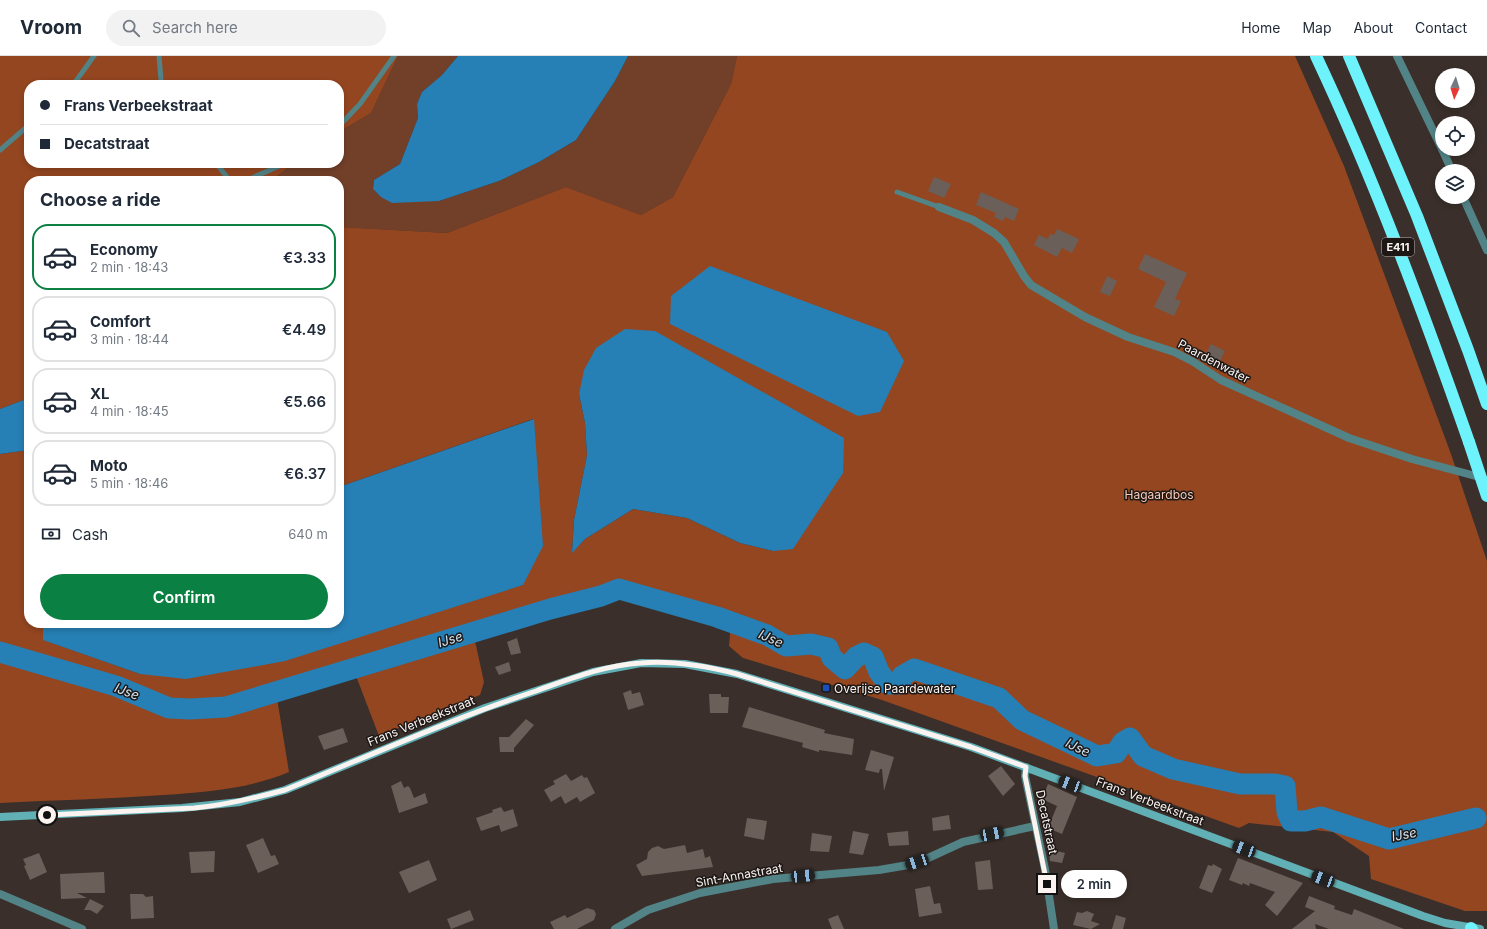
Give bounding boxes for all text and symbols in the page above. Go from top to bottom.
search box [106,10,386,46]
text: Vroom [20,16,82,39]
icon: search [120,17,142,39]
text: Search here [152,18,238,37]
text: Home [1241,19,1280,36]
text: Map [1302,19,1332,36]
text: About [1354,19,1393,36]
text: Contact [1415,19,1467,36]
north arrow [1435,68,1475,108]
map controls [1435,68,1475,204]
text: Frans Verbeekstraat [64,96,213,115]
button: locate [1435,116,1475,156]
text: Decatstraat [64,134,150,153]
button: layers [1435,164,1475,204]
text: Choose a ride [40,189,161,210]
road number: E411 [1382,238,1414,256]
icon: car [42,239,78,275]
text: Economy [90,240,158,259]
text: €3.33 [283,248,326,267]
text: 2 min · 18:43 [90,259,168,275]
icon: car [42,311,78,347]
text: Comfort [90,312,151,331]
text: €4.49 [282,320,326,339]
text: 3 min · 18:44 [90,331,169,347]
street label: Paardenwater [1176,336,1253,386]
icon: car [42,383,78,419]
text: XL [90,384,110,403]
text: €5.66 [283,392,326,411]
text: 4 min · 18:45 [90,403,169,419]
icon: car [42,455,78,491]
text: Moto [90,456,128,475]
text: €6.37 [284,464,326,483]
text: 5 min · 18:46 [90,475,168,491]
park label: Hagaardbos [1124,487,1194,502]
icon: cash [40,523,62,545]
text: Cash [72,525,108,544]
text: 640 m [288,526,328,542]
button: Confirm [40,574,328,620]
water label: IJse [756,626,786,650]
water label: IJse [436,628,464,650]
water label: IJse [112,679,142,703]
place label: Overijse Paardewater [834,681,956,696]
marker: Overijse Paardewater [821,683,831,693]
street label: Frans Verbeekstraat [365,693,477,749]
water label: IJse [1063,734,1093,760]
car [1057,774,1083,794]
street label: Frans Verbeekstraat [1094,774,1206,829]
street label: Decatstraat [1033,788,1061,856]
route start [38,806,56,824]
water label: IJse [1390,824,1418,844]
car [979,826,1005,842]
car [1231,839,1257,859]
car [904,853,930,871]
street label: Sint-Annastraat [694,860,784,890]
car [791,869,815,883]
car [1310,869,1336,889]
callout: 2 min [1061,870,1127,898]
route end [1038,875,1056,893]
text: 2 min [1077,876,1111,892]

